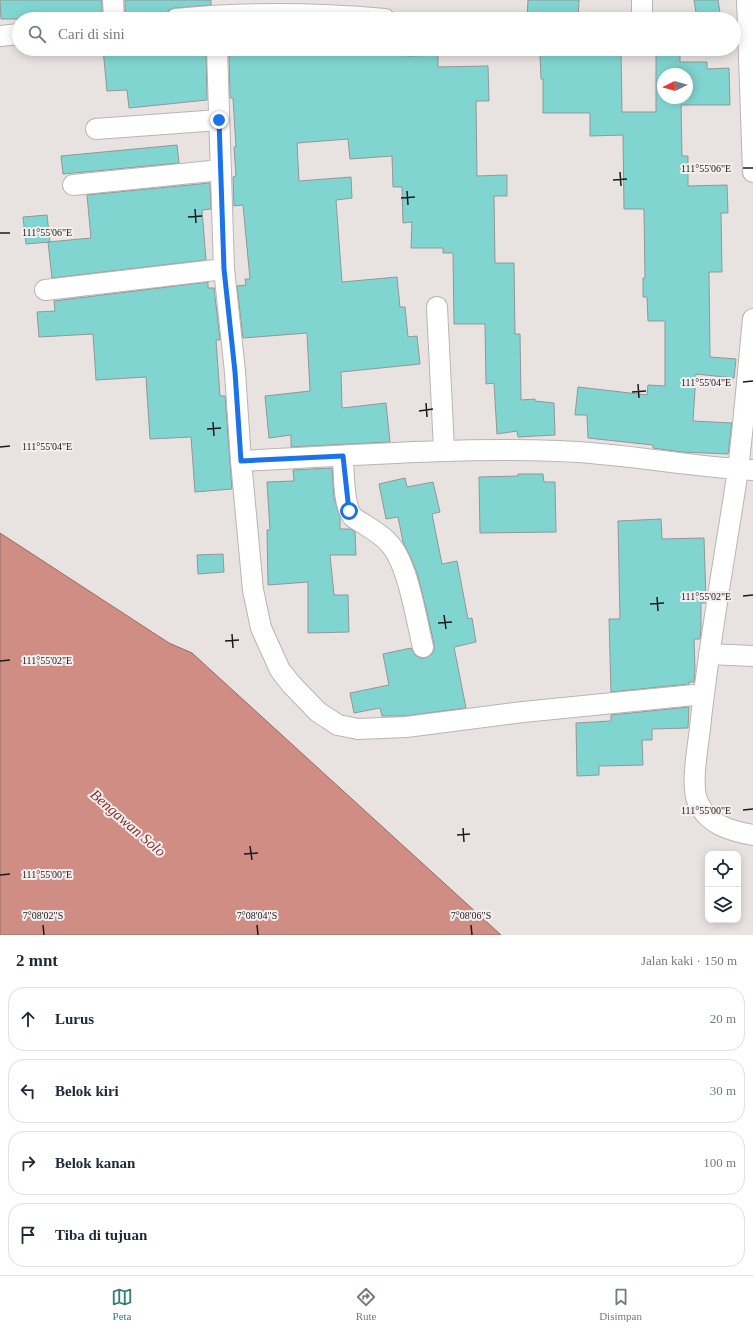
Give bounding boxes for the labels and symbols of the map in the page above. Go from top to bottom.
north arrow [657,68,693,104]
route end [210,111,228,129]
text: 111°55'06"E [681,163,731,174]
text: 111°55'06"E [22,227,72,238]
text: 111°55'04"E [681,377,731,388]
text: 111°55'04"E [22,441,72,452]
route start [340,502,358,520]
text: 111°55'02"E [681,591,731,602]
text: 111°55'02"E [22,655,72,666]
water label: Bengawan Solo [87,786,169,860]
text: 111°55'00"E [681,805,731,816]
text: 111°55'00"E [22,869,72,880]
text: 7°08'02"S [23,910,63,921]
text: 7°08'04"S [237,910,277,921]
text: 7°08'06"S [451,910,491,921]

